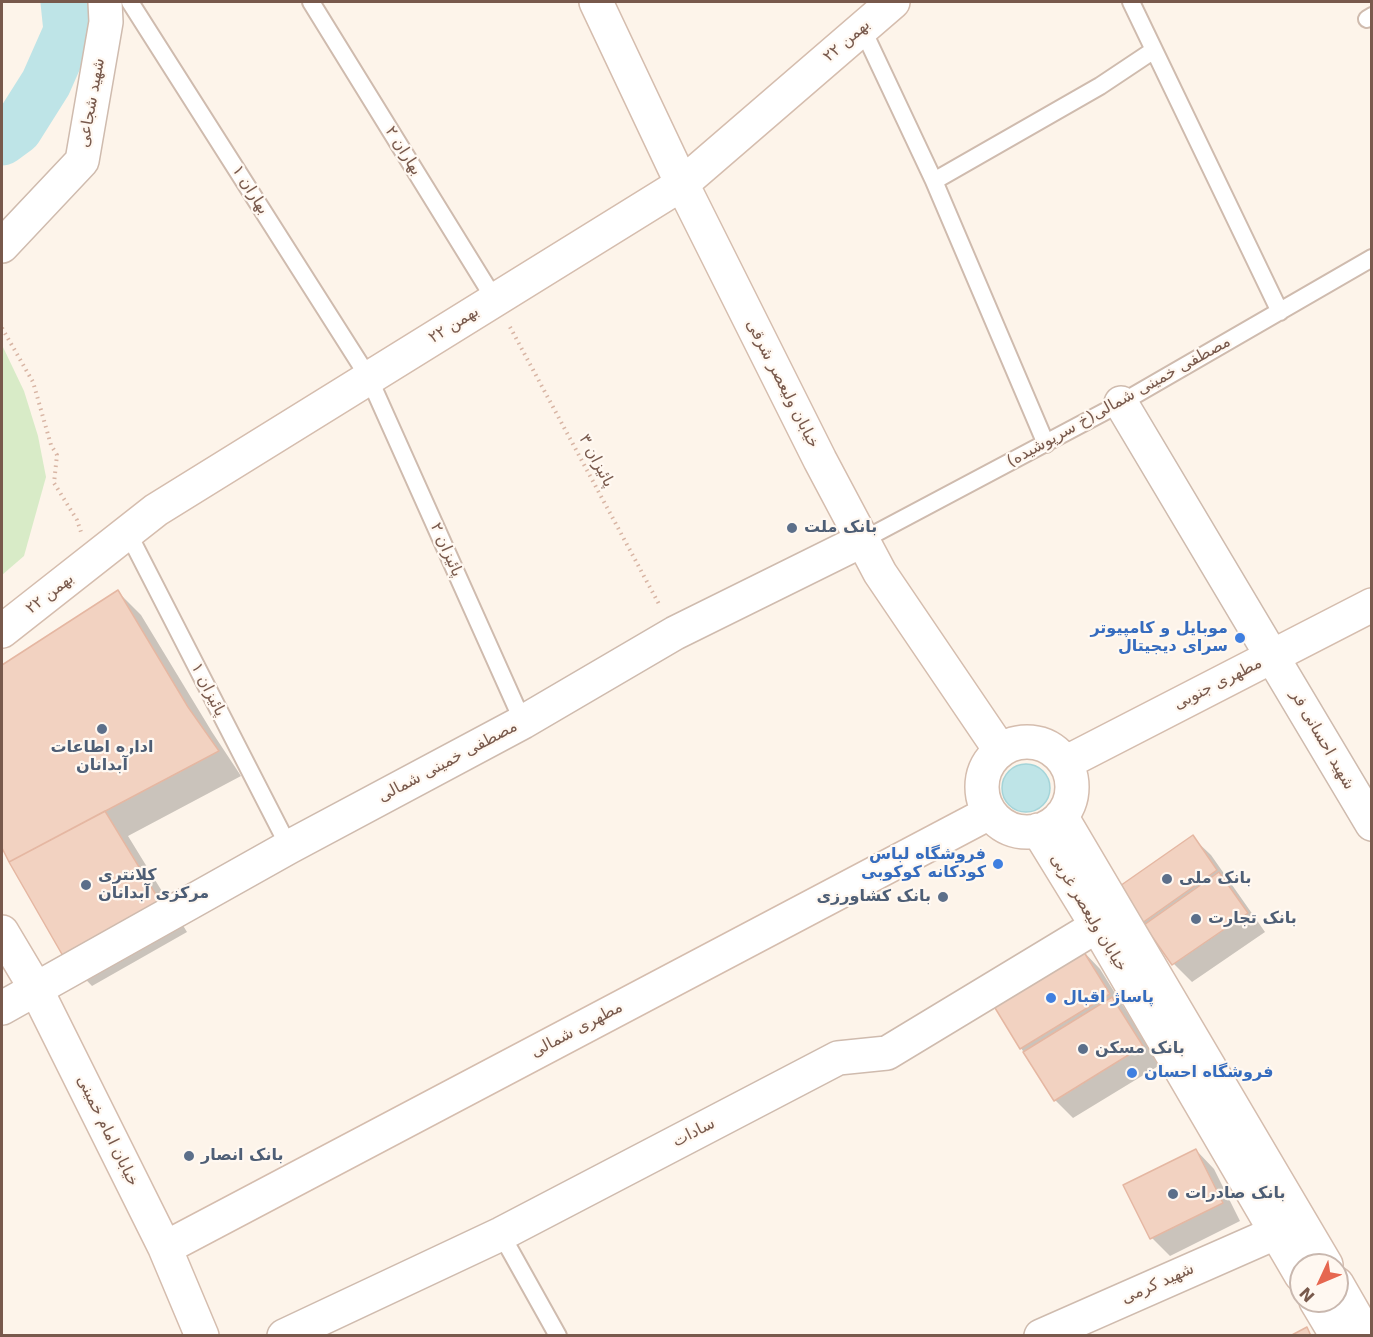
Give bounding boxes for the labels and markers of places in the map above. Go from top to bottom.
place label: بانک ملت [804,518,877,538]
marker: بانک ملت [785,521,799,535]
place label: موبایل و کامپیوتر سرای دیجیتال [1090,619,1228,657]
marker: موبایل و کامپیوتر سرای دیجیتال [1233,631,1247,645]
marker: اداره اطاعات آبدانان [95,722,109,736]
place label: اداره اطاعات آبدانان [51,738,153,776]
place label: فروشگاه لباس کودکانه کوکوبی [861,845,986,883]
marker: فروشگاه لباس کودکانه کوکوبی [991,857,1005,871]
place label: کلانتری مرکزی آبدانان [98,866,209,904]
place label: بانک ملی [1179,869,1252,889]
marker: بانک ملی [1160,872,1174,886]
marker: کلانتری مرکزی آبدانان [79,878,93,892]
place label: بانک کشاورزی [816,887,931,907]
marker: بانک کشاورزی [936,890,950,904]
place label: بانک تجارت [1208,909,1297,929]
marker: بانک تجارت [1189,912,1203,926]
place label: پاساژ اقبال [1063,988,1154,1008]
marker: پاساژ اقبال [1044,991,1058,1005]
place label: بانک مسکن [1095,1039,1185,1059]
marker: بانک مسکن [1076,1042,1090,1056]
place label: فروشگاه احسان [1144,1063,1273,1083]
marker: فروشگاه احسان [1125,1066,1139,1080]
place label: بانک انصار [201,1146,283,1166]
marker: بانک انصار [182,1149,196,1163]
place label: بانک صادرات [1185,1184,1285,1204]
marker: بانک صادرات [1166,1187,1180,1201]

